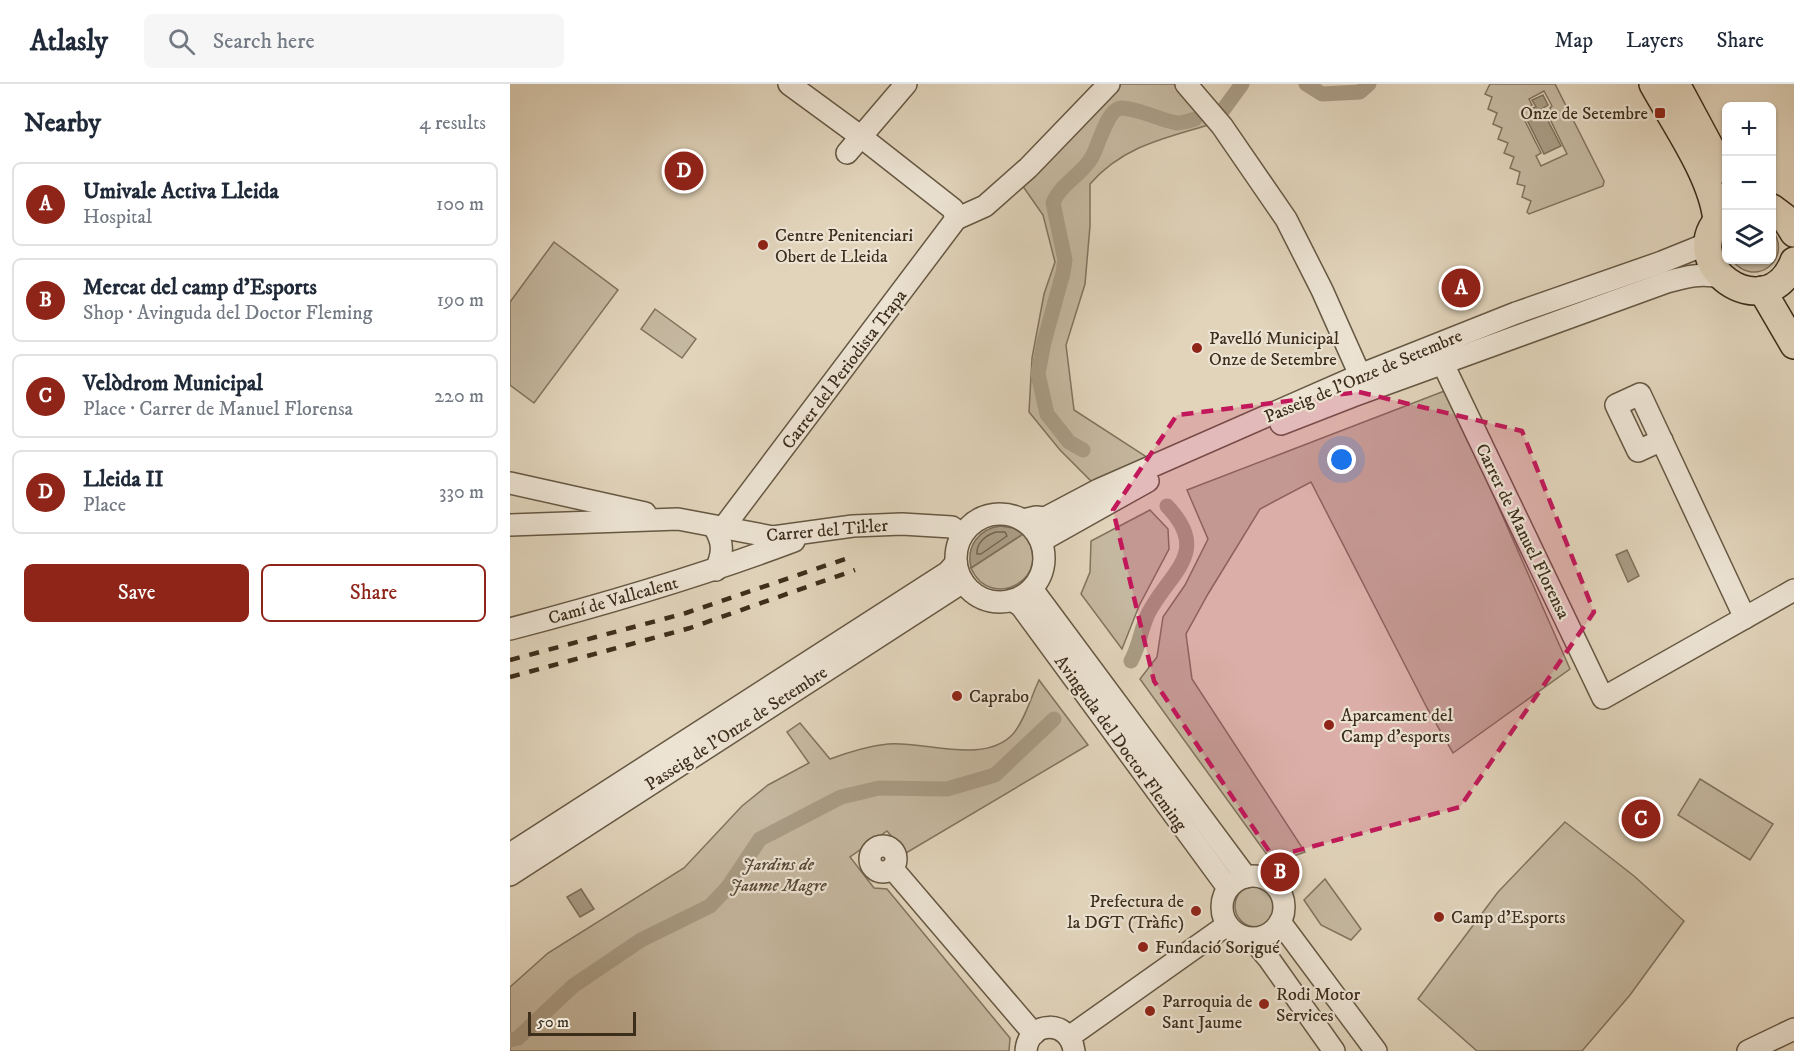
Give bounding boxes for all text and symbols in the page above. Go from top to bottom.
search box [144,14,564,68]
text: Atlasly [30,24,108,59]
icon: search [165,25,198,58]
text: Search here [213,28,315,55]
text: Map [1554,28,1593,54]
text: Layers [1626,28,1684,54]
text: Share [1717,28,1764,54]
map controls [1722,102,1776,264]
button: + [1722,102,1776,156]
place label: Onze de Setembre [1520,103,1648,125]
marker: Onze de Setembre [1653,106,1667,120]
text: Nearby [24,107,101,140]
text: 4 results [419,111,486,136]
pin: D [664,148,704,194]
button: − [1722,156,1776,210]
text: Umivale Activa Lleida [83,178,279,205]
text: A [39,192,52,217]
text: 100 m [436,192,484,217]
text: Hospital [83,205,152,230]
button: layers [1722,210,1776,264]
place label: Centre Penitenciari Obert de Lleida [775,225,913,268]
marker: Centre Penitenciari Obert de Lleida [756,238,770,252]
pin: A [1442,266,1480,310]
text: Mercat del camp d'Esports [83,274,317,301]
street label: Carrer del Periodista Trapa [778,285,912,454]
text: B [39,288,52,313]
text: 190 m [437,288,484,313]
text: Shop · Avinguda del Doctor Fleming [83,301,372,326]
street label: Passeig de l'Onze de Setembre [1261,325,1466,429]
place label: Pavelló Municipal Onze de Setembre [1209,328,1340,371]
marker: Pavelló Municipal Onze de Setembre [1190,341,1204,355]
text: Velòdrom Municipal [83,370,263,397]
text: C [39,384,52,409]
text: 220 m [434,384,484,409]
text: Place · Carrer de Manuel Florensa [83,397,353,422]
street label: Carrer de Manuel Florensa [1470,440,1574,623]
your location [1327,445,1356,474]
text: Lleida II [83,466,164,493]
text: D [38,480,53,505]
text: 330 m [439,480,484,505]
text: Place [83,493,126,518]
street label: Carrer del Til·ler [765,515,889,547]
button: Save [24,564,249,622]
button: Share [261,564,486,622]
street label: Camí de Vallcalent [546,572,681,630]
street label: Avinguda del Doctor Fleming [1049,651,1191,836]
street label: Passeig de l'Onze de Setembre [641,662,832,796]
place label: Caprabo [969,686,1029,708]
marker: Caprabo [950,689,964,703]
place label: Aparcament del Camp d'esports [1341,705,1453,748]
marker: Aparcament del Camp d'esports [1322,718,1336,732]
pin: C [1622,796,1660,842]
pin: B [1260,850,1300,894]
park label: Jardins de Jaume Magre [730,854,827,897]
place label: Prefectura de la DGT (Tràfic) [1067,891,1184,934]
marker: Prefectura de la DGT (Tràfic) [1189,904,1203,918]
place label: Camp d'Esports [1451,907,1566,929]
marker: Camp d'Esports [1432,910,1446,924]
place label: Fundació Sorigué [1155,937,1280,959]
marker: Fundació Sorigué [1136,940,1150,954]
place label: Rodi Motor Services [1276,984,1361,1027]
place label: Parroquia de Sant Jaume [1162,991,1252,1034]
marker: Rodi Motor Services [1257,997,1271,1011]
marker: Parroquia de Sant Jaume [1143,1004,1157,1018]
scale bar [528,1009,636,1036]
text: 50 m [537,1012,569,1032]

